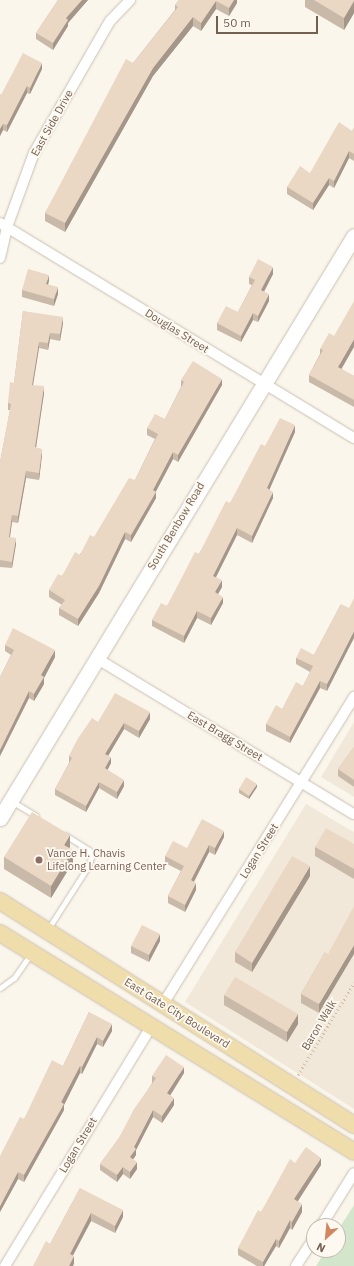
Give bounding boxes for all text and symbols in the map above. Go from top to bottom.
scale bar [218,8,320,34]
text: 50 m [223,15,251,30]
street label: East Side Drive [28,88,76,158]
street label: Douglas Street [143,306,211,356]
street label: South Benbow Road [145,480,207,572]
street label: East Bragg Street [185,708,265,764]
street label: Logan Street [237,821,281,881]
place label: Vance H. Chavis Lifelong Learning Center [47,847,167,873]
marker: Vance H. Chavis Lifelong Learning Center [34,855,44,865]
street label: East Gate City Boulevard [122,975,232,1051]
street label: Baron Walk [299,997,339,1053]
street label: Logan Street [56,1115,100,1175]
north arrow [306,1218,346,1258]
text: N [314,1240,328,1256]

